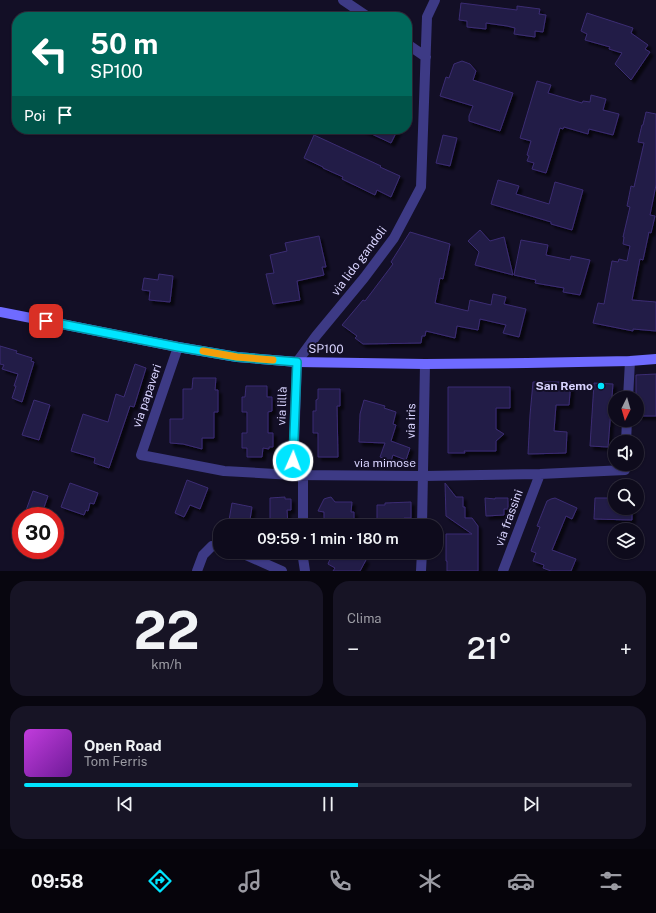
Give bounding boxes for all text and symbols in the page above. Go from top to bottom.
text: 50 m [90,27,158,60]
icon: left [24,28,76,80]
text: SP100 [90,61,143,82]
icon: arrive [54,104,76,126]
text: Poi [24,107,46,124]
street label: via lido gandoli [328,224,390,298]
pin [29,304,63,338]
icon: arrive [35,310,57,332]
street label: SP100 [308,342,344,356]
street label: via papaveri [130,362,164,430]
place label: San Remo [535,379,593,393]
marker: San Remo [596,381,606,391]
street label: via lillà [274,386,290,426]
north arrow [608,391,644,427]
map controls [608,391,644,559]
street label: via iris [404,403,418,439]
button: sound [608,435,644,471]
position arrow [272,440,314,482]
street label: via mimose [354,456,416,470]
button: search [608,479,644,515]
street label: via frassini [492,488,526,548]
speed limit sign: 30 [12,507,64,559]
button: layers [608,523,644,559]
text: 09:59 · 1 min · 180 m [257,530,399,547]
text: 22 [133,600,200,661]
text: Clima [347,611,382,626]
text: 21° [467,630,512,666]
text: − [347,636,359,662]
text: + [620,636,632,662]
text: km/h [151,657,182,672]
text: Open Road [84,737,162,754]
text: Tom Ferris [84,754,147,769]
icon: previous [114,793,136,815]
icon: pause [317,793,339,815]
icon: next [520,793,542,815]
icon: directions [146,867,174,895]
icon: music [236,867,264,895]
icon: phone [326,867,354,895]
icon: climate [416,867,444,895]
icon: car [507,867,535,895]
icon: filters [597,867,625,895]
text: 09:58 [31,871,84,892]

